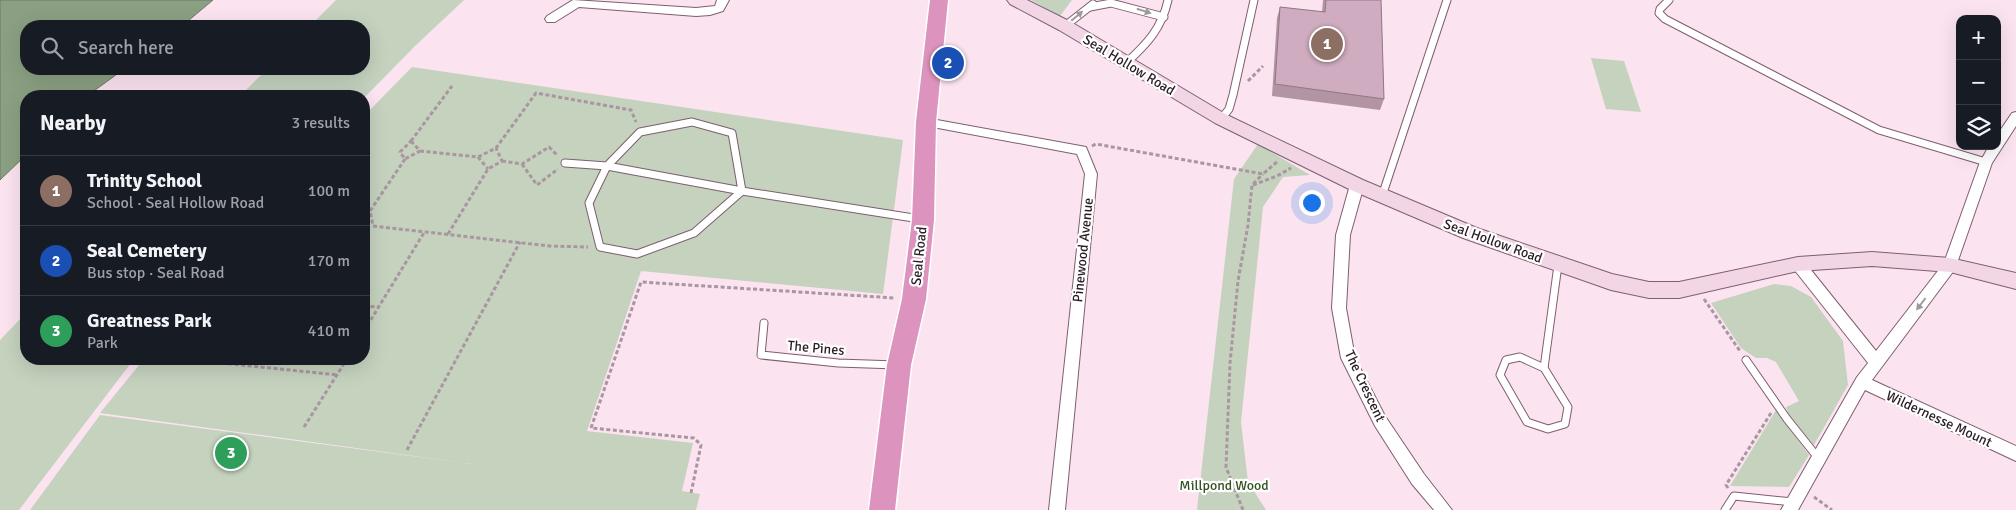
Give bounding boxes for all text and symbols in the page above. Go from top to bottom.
one-way arrow [1137,8,1152,16]
one-way arrow [1070,10,1083,21]
map controls [1956,15,2001,150]
button: + [1956,15,2001,60]
search box [20,20,370,75]
pin: 1 [1311,25,1343,63]
street label: Seal Hollow Road [1080,31,1178,99]
icon: search [38,34,66,62]
text: Search here [78,36,174,60]
pin: 2 [932,44,964,82]
button: − [1956,60,2001,105]
button: layers [1956,105,2001,150]
text: Nearby [40,110,106,136]
text: 3 results [291,113,350,133]
text: Trinity School [87,169,202,193]
text: 1 [52,181,60,201]
text: 100 m [308,181,350,201]
your location [1299,190,1325,216]
text: School · Seal Hollow Road [87,193,264,213]
street label: Pinewood Avenue [1069,197,1097,303]
street label: Seal Hollow Road [1441,215,1545,267]
street label: Seal Road [907,226,931,286]
text: Seal Cemetery [87,239,207,263]
text: 2 [52,251,60,271]
text: 170 m [308,251,350,271]
text: Bus stop · Seal Road [87,263,225,283]
one-way arrow [1915,297,1926,310]
text: Greatness Park [87,309,212,333]
text: 3 [52,321,60,341]
text: 410 m [308,321,350,341]
text: Park [87,333,118,353]
street label: The Pines [787,337,845,359]
street label: The Crescent [1341,347,1389,425]
street label: Wildernesse Mount [1883,387,1995,451]
pin: 3 [215,434,247,472]
park label: Millpond Wood [1179,477,1269,494]

